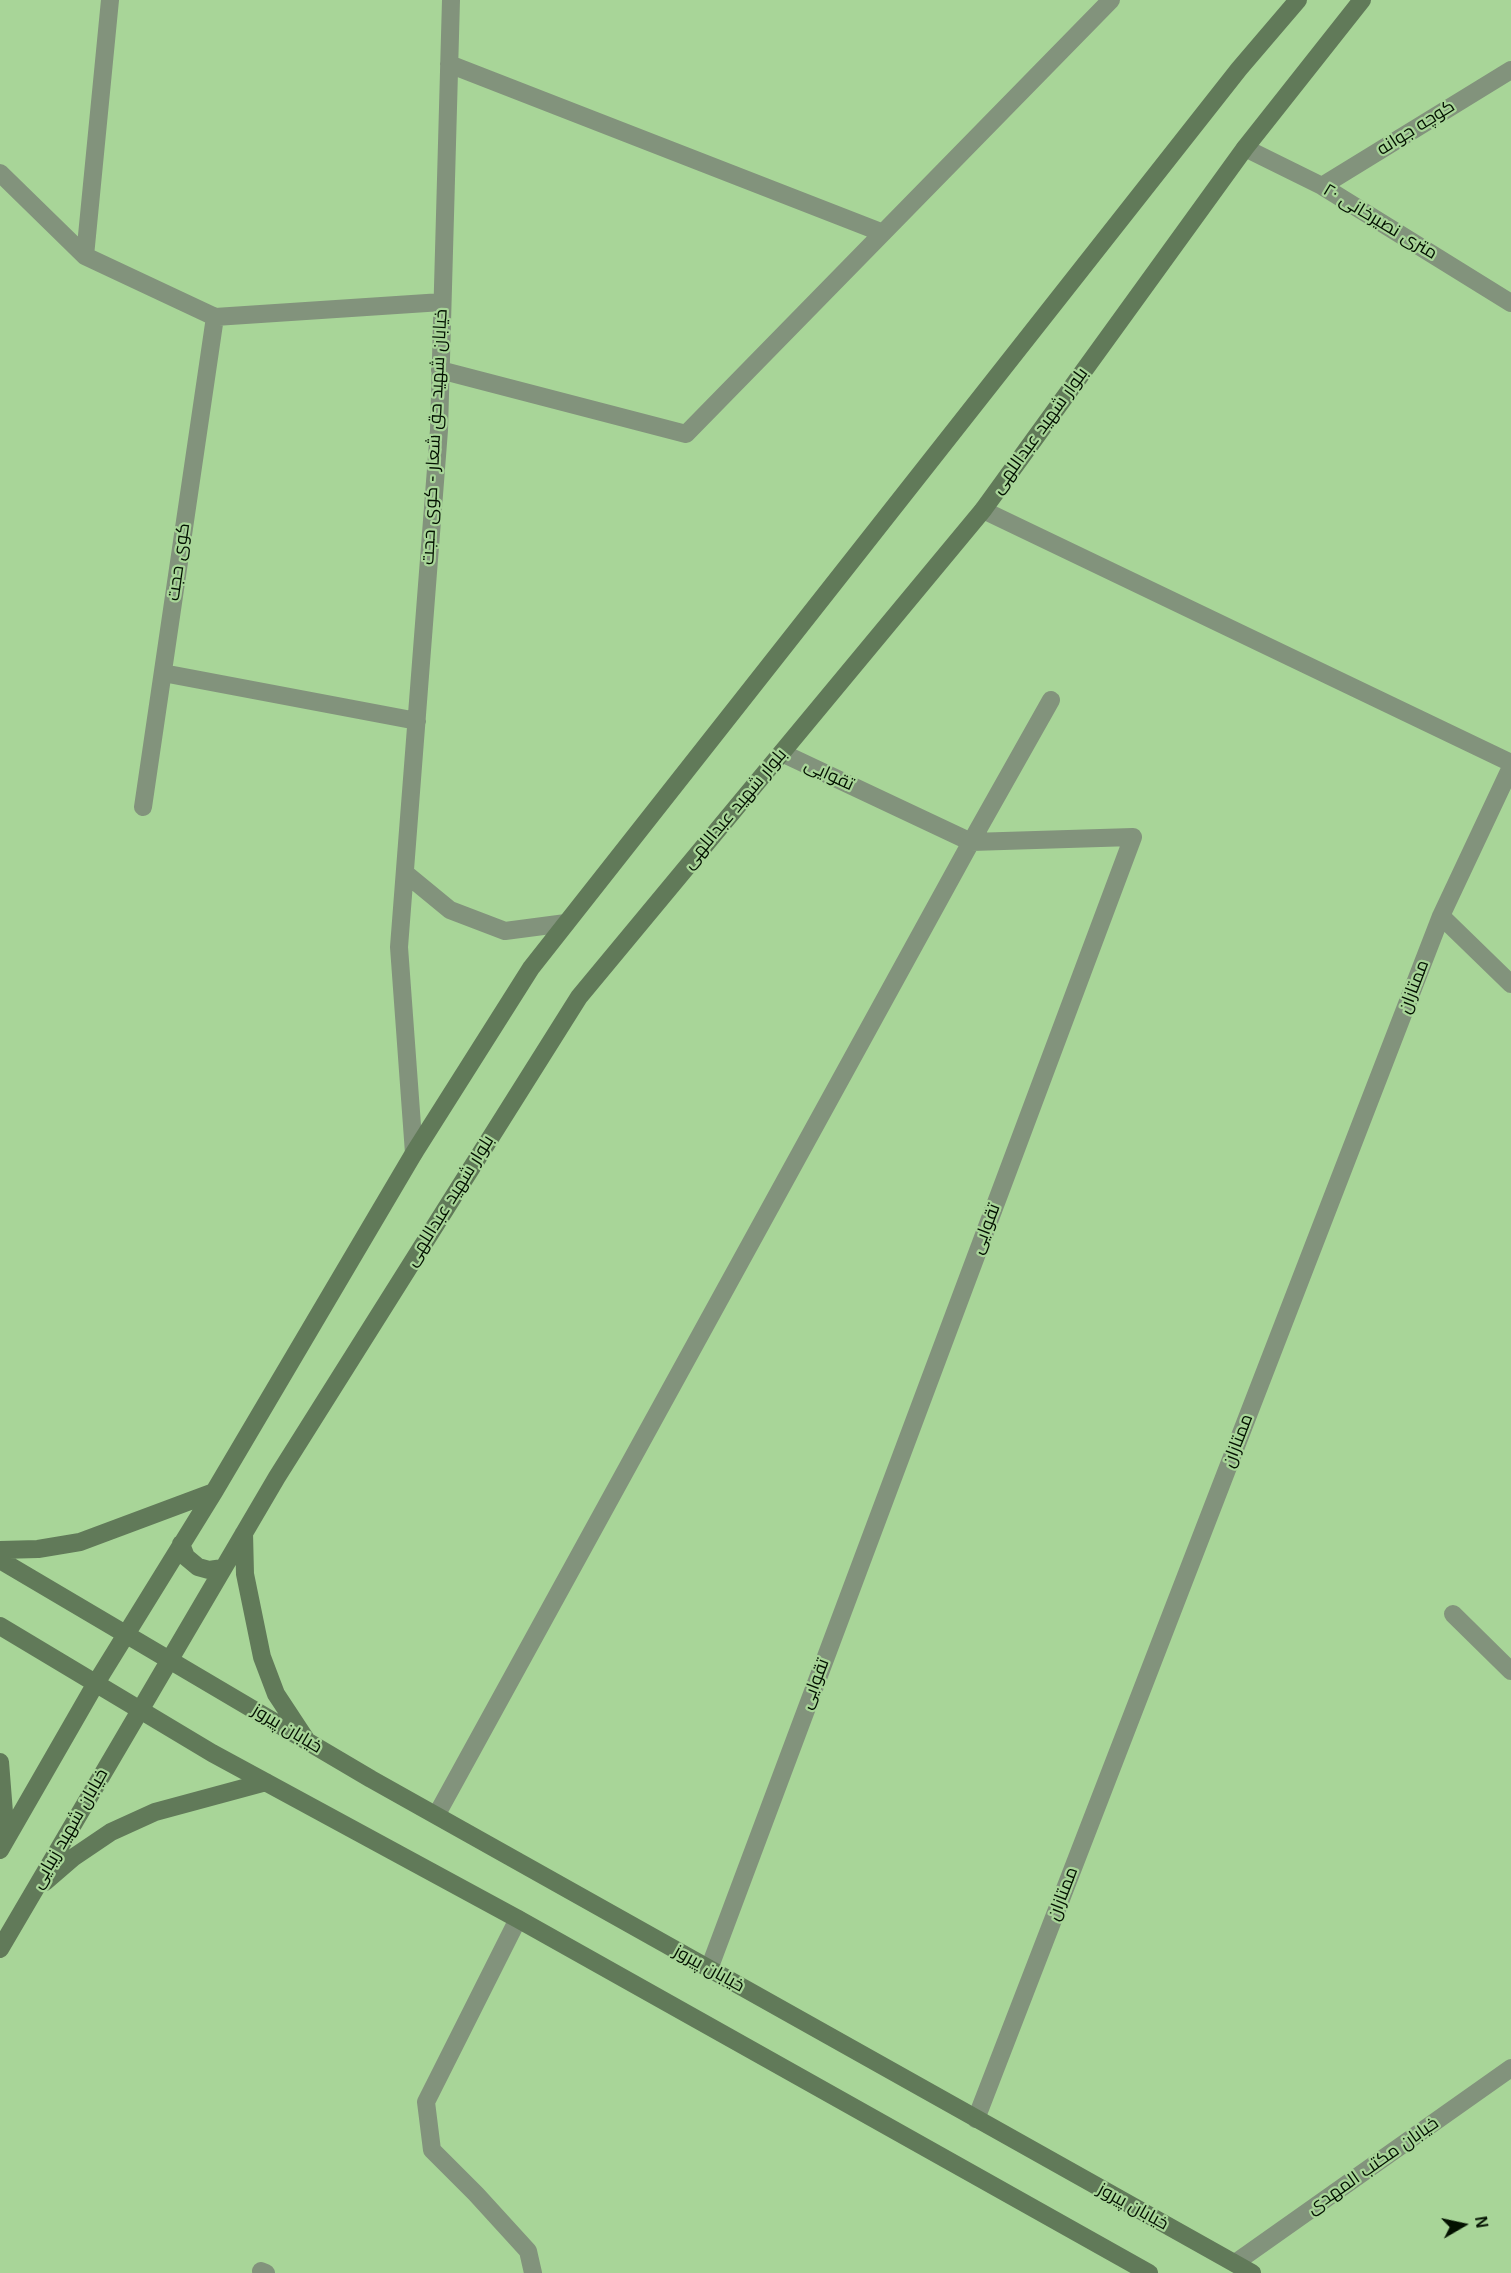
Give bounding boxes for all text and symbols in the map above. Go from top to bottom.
street label: کوچه جوانه [1373,96,1459,160]
street label: ۲۰ متری نصیرخانی [1319,179,1441,265]
street label: خیابان شهید حق شعار - کوی حجت [418,309,452,565]
street label: بلوار شهید عبداللهی [987,364,1093,498]
street label: کوی حجت [163,522,195,602]
street label: بلوار شهید عبداللهی [678,744,792,874]
street label: تقوایی [801,754,857,796]
street label: ممتازان [1394,957,1434,1017]
street label: بلوار شهید عبداللهی [401,1131,499,1271]
street label: تقوایی [967,1201,1005,1257]
street label: ممتازان [1218,1411,1258,1471]
street label: تقوایی [796,1656,834,1712]
street label: خیابان پیروز [248,1700,326,1758]
street label: خیابان شهید زیبایی [27,1765,113,1893]
street label: ممتازان [1043,1864,1083,1924]
street label: خیابان پیروز [670,1941,748,1997]
street label: خیابان مکتب المهدی [1303,2113,1443,2219]
street label: خیابان پیروز [1094,2179,1172,2235]
north arrow [1433,2195,1493,2255]
text: N [1472,2215,1491,2229]

